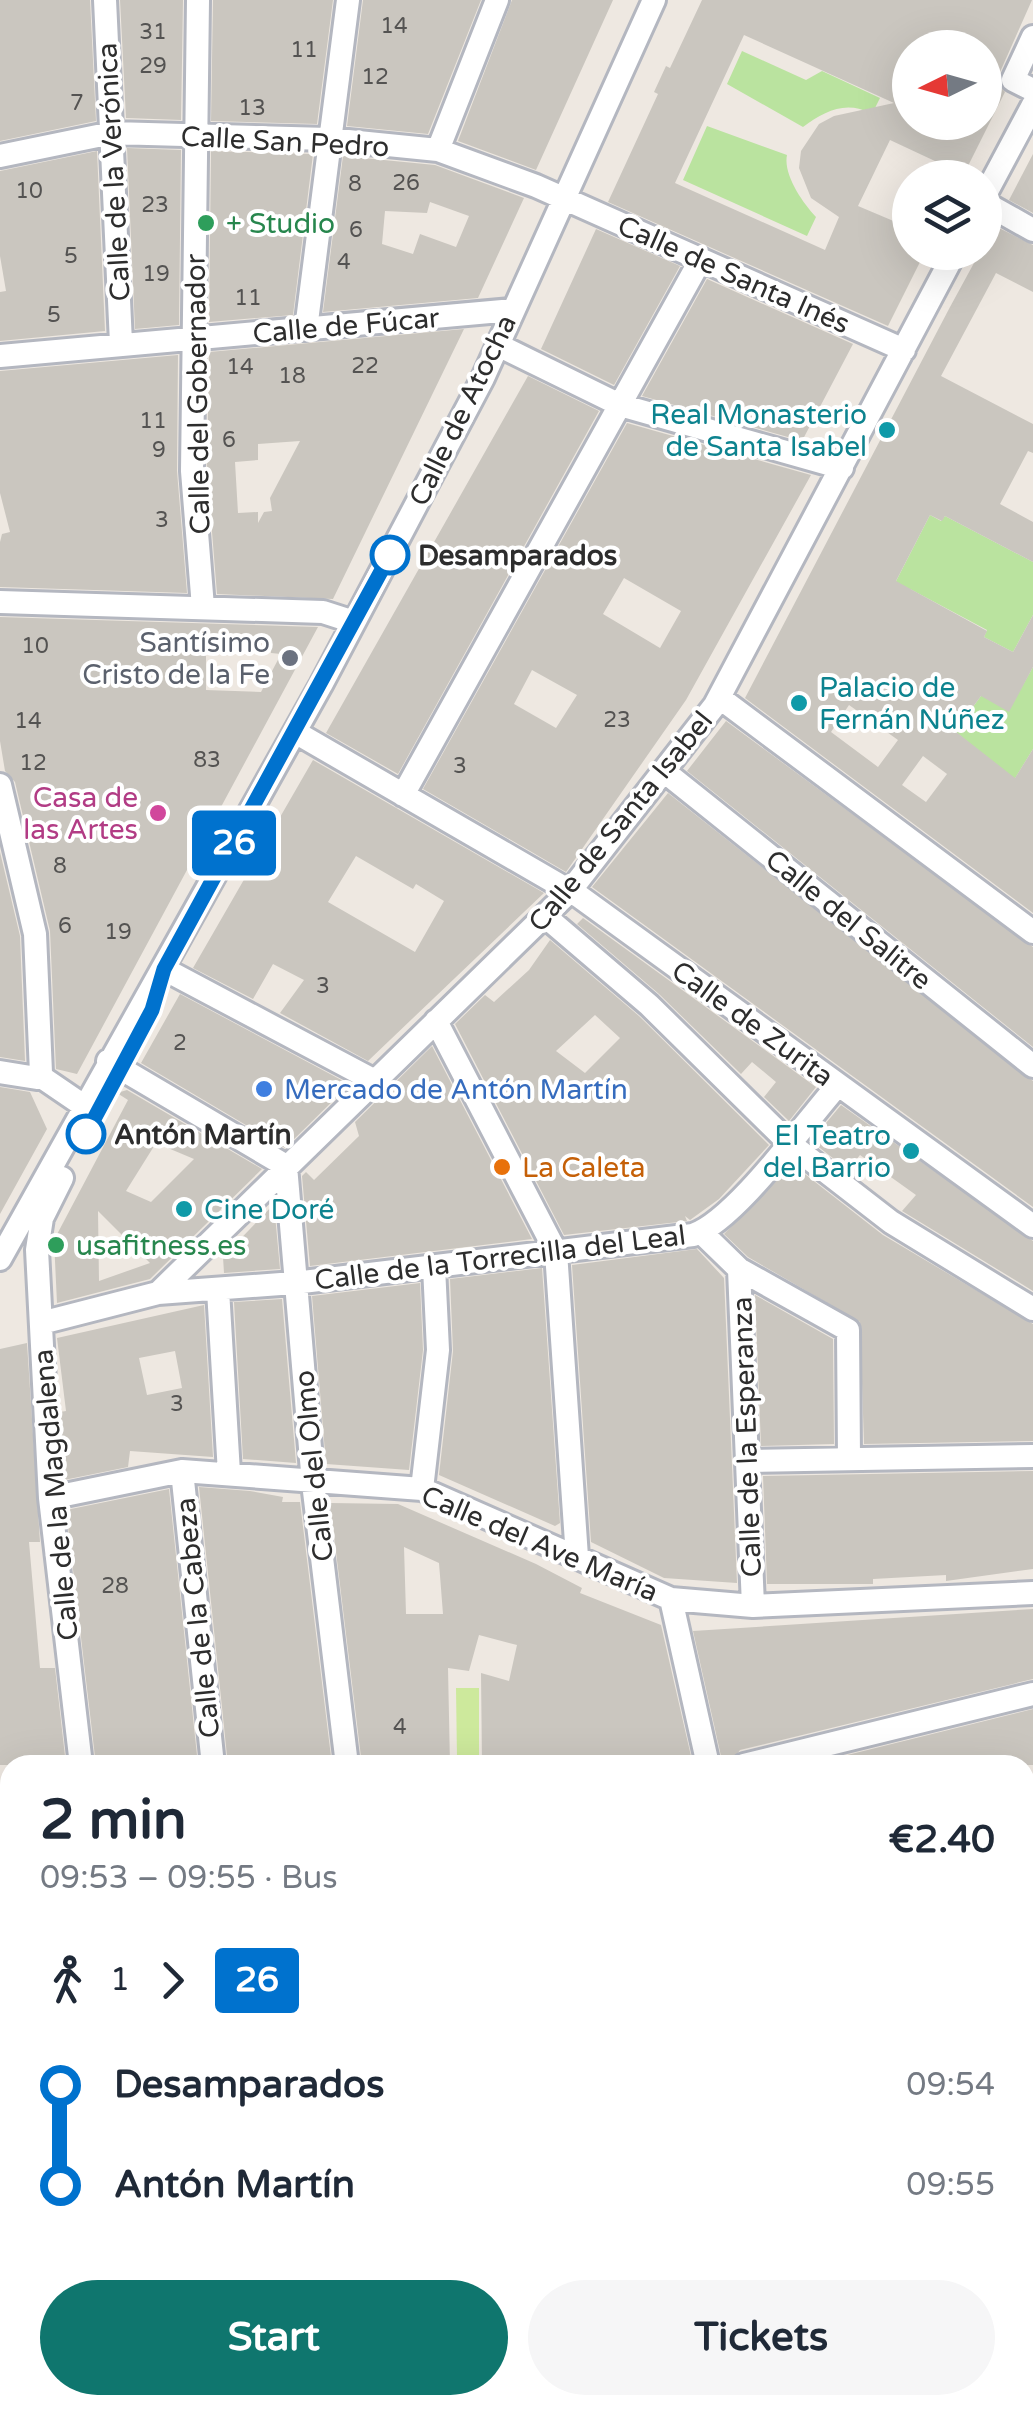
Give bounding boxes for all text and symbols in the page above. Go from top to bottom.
house number: 14 [380,13,408,39]
house number: 31 [139,19,167,45]
north arrow [892,30,1002,140]
map controls [892,30,1002,270]
house number: 11 [290,37,318,63]
street label: Calle de la Verónica [90,42,138,302]
house number: 29 [139,53,167,79]
house number: 12 [361,64,389,90]
house number: 7 [70,90,84,116]
house number: 13 [238,95,266,121]
street label: Calle San Pedro [180,120,390,164]
button: layers [892,160,1002,270]
house number: 26 [392,170,420,196]
house number: 8 [348,171,362,197]
house number: 10 [15,178,43,204]
house number: 23 [141,192,169,218]
place label: + Studio [226,207,335,241]
street label: Calle de Santa Inés [612,208,855,341]
marker: + Studio [195,212,217,234]
house number: 6 [349,217,363,243]
house number: 5 [64,243,78,269]
house number: 4 [337,249,351,275]
street label: Calle del Gobernador [179,253,217,535]
house number: 19 [142,261,170,287]
house number: 11 [234,285,262,311]
street label: Calle de Fúcar [251,301,441,351]
house number: 5 [47,302,61,328]
street label: Calle de Atocha [402,309,524,512]
house number: 22 [351,353,379,379]
house number: 14 [226,354,254,380]
house number: 18 [278,363,306,389]
place label: Real Monasterio de Santa Isabel [650,398,867,464]
house number: 11 [139,408,167,434]
marker: Real Monasterio de Santa Isabel [876,419,898,441]
house number: 6 [222,427,236,453]
house number: 9 [152,437,166,463]
house number: 3 [155,507,169,533]
marker: Desamparados [371,536,409,574]
place label: Desamparados [418,539,617,573]
place label: Santísimo Cristo de la Fe [82,626,270,692]
house number: 10 [21,633,49,659]
marker: Santísimo Cristo de la Fe [279,647,301,669]
place label: Palacio de Fernán Núñez [819,671,1005,737]
marker: Palacio de Fernán Núñez [788,692,810,714]
street label: Calle de Santa Isabel [521,705,720,939]
house number: 23 [603,707,631,733]
house number: 14 [14,708,42,734]
house number: 83 [193,747,221,773]
house number: 12 [19,750,47,776]
house number: 3 [453,753,467,779]
place label: Casa de las Artes [23,781,138,847]
marker: Casa de las Artes [147,802,169,824]
line badge: 26 [189,810,279,876]
text: 26 [212,822,256,864]
street label: Calle del Salitre [758,842,938,997]
house number: 8 [53,853,67,879]
house number: 6 [58,913,72,939]
house number: 19 [104,919,132,945]
street label: Calle de Zurita [665,954,840,1094]
house number: 3 [316,973,330,999]
house number: 2 [173,1030,187,1056]
place label: Mercado de Antón Martín [284,1073,628,1107]
marker: Mercado de Antón Martín [253,1078,275,1100]
marker: Antón Martín [67,1115,105,1153]
place label: Antón Martín [114,1118,292,1152]
place label: El Teatro del Barrio [763,1119,891,1185]
marker: El Teatro del Barrio [900,1140,922,1162]
place label: La Caleta [522,1151,646,1185]
marker: La Caleta [491,1156,513,1178]
place label: Cine Doré [204,1193,334,1227]
marker: Cine Doré [173,1198,195,1220]
street label: Calle de la Torrecilla del Leal [313,1218,688,1298]
place label: usafitness.es [76,1229,246,1263]
marker: usafitness.es [45,1234,67,1256]
street label: Calle de la Esperanza [725,1296,769,1578]
street label: Calle de la Magdalena [26,1348,86,1642]
street label: Calle del Olmo [287,1369,341,1563]
house number: 3 [170,1391,184,1417]
street label: Calle del Ave María [416,1479,663,1609]
street label: Calle de la Cabeza [168,1496,228,1740]
house number: 28 [101,1573,129,1599]
house number: 4 [393,1714,407,1740]
text: 2 min [40,1788,187,1854]
text: €2.40 [888,1817,995,1863]
text: 09:53 – 09:55 · Bus [40,1859,338,1897]
icon: walk [40,1953,95,2008]
icon: forward [145,1953,200,2008]
text: 26 [235,1959,279,2001]
text: 1 [110,1961,130,1999]
text: Desamparados [114,2062,384,2108]
text: 09:54 [906,2066,995,2104]
text: Antón Martín [114,2162,355,2208]
text: 09:55 [906,2166,995,2204]
button: Start [40,2280,508,2395]
button: Tickets [528,2280,995,2395]

